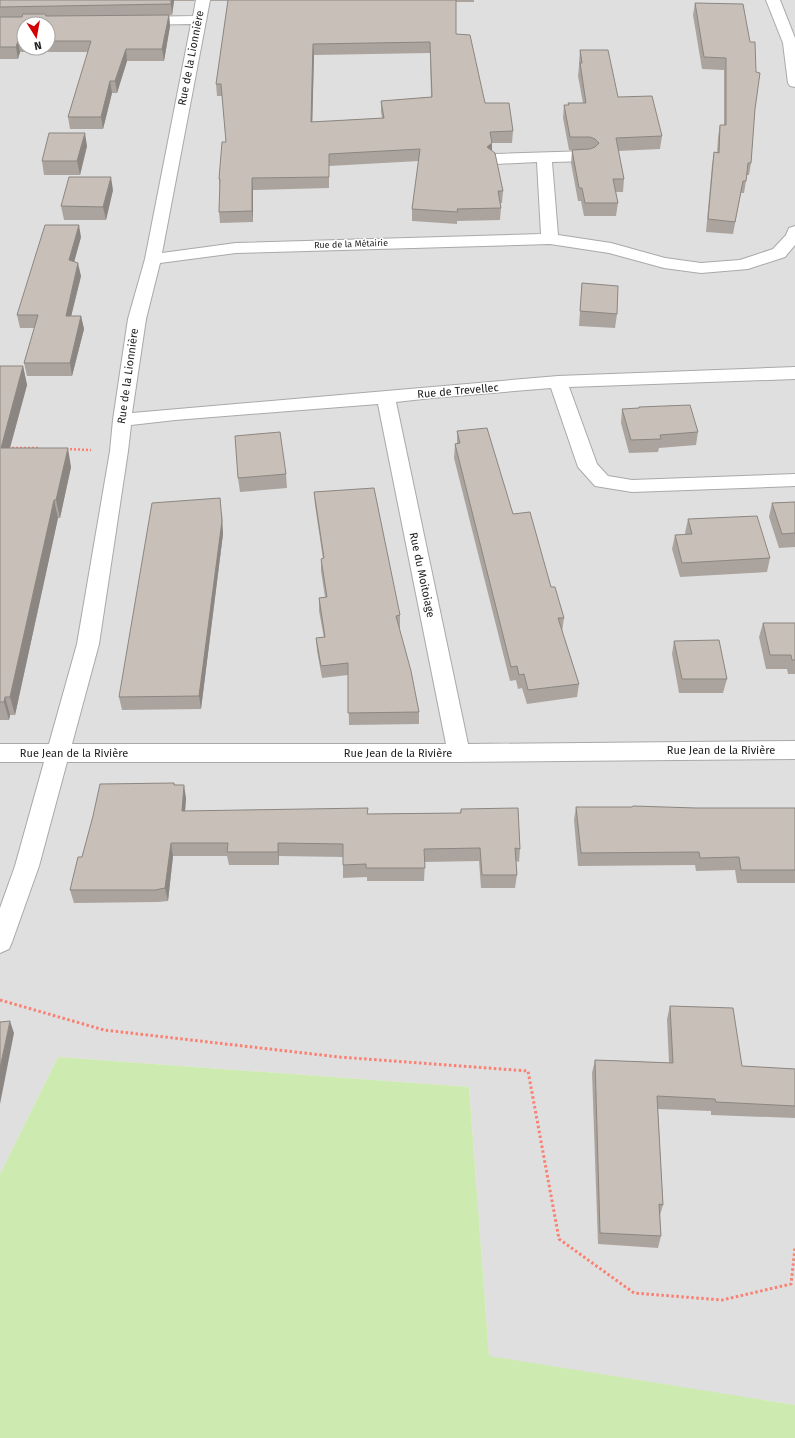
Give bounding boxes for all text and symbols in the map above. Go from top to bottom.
street label: Rue de la Lionnière [175,9,207,107]
north arrow [16,16,56,56]
text: N [33,38,43,52]
street label: Rue de la Métairie [314,238,388,250]
street label: Rue de la Lionnière [115,327,141,425]
street label: Rue de Trevellec [417,381,499,401]
street label: Rue du Moitoiage [407,531,437,619]
street label: Rue Jean de la Rivière [667,744,775,757]
street label: Rue Jean de la Rivière [20,747,128,760]
street label: Rue Jean de la Rivière [344,747,452,760]

